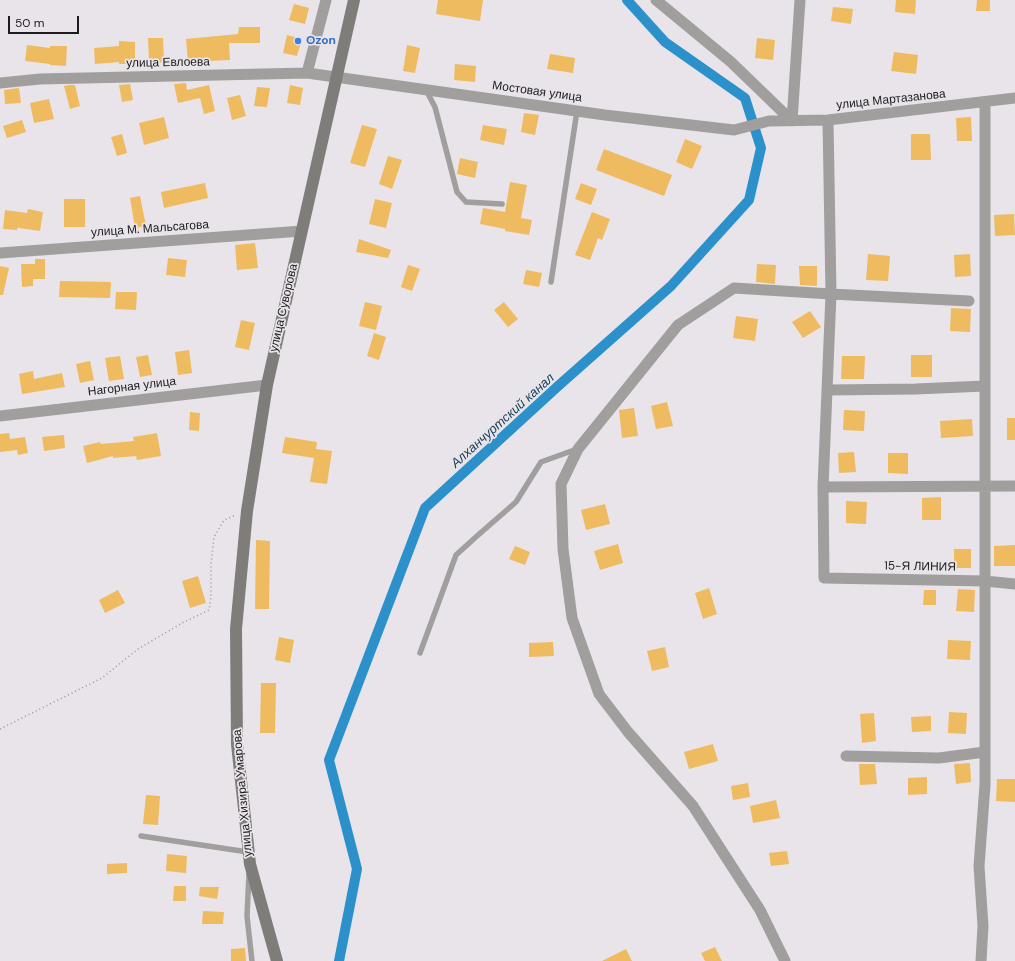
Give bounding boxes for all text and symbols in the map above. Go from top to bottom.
scale bar [10,8,81,34]
text: 50 m [15,15,44,31]
place label: Ozon [306,34,336,48]
marker: Ozon [293,36,303,46]
street label: улица Евлоева [126,55,210,71]
street label: Мостовая улица [491,79,583,105]
street label: улица Мартазанова [836,87,946,113]
street label: улица М. Мальсагова [91,218,209,240]
street label: улица Суворова [267,263,301,353]
water label: Алханчуртский канал [448,371,558,471]
street label: Нагорная улица [87,374,177,400]
street label: 15-Я ЛИНИЯ [884,559,956,575]
street label: улица Хизира Умарова [230,729,256,857]

